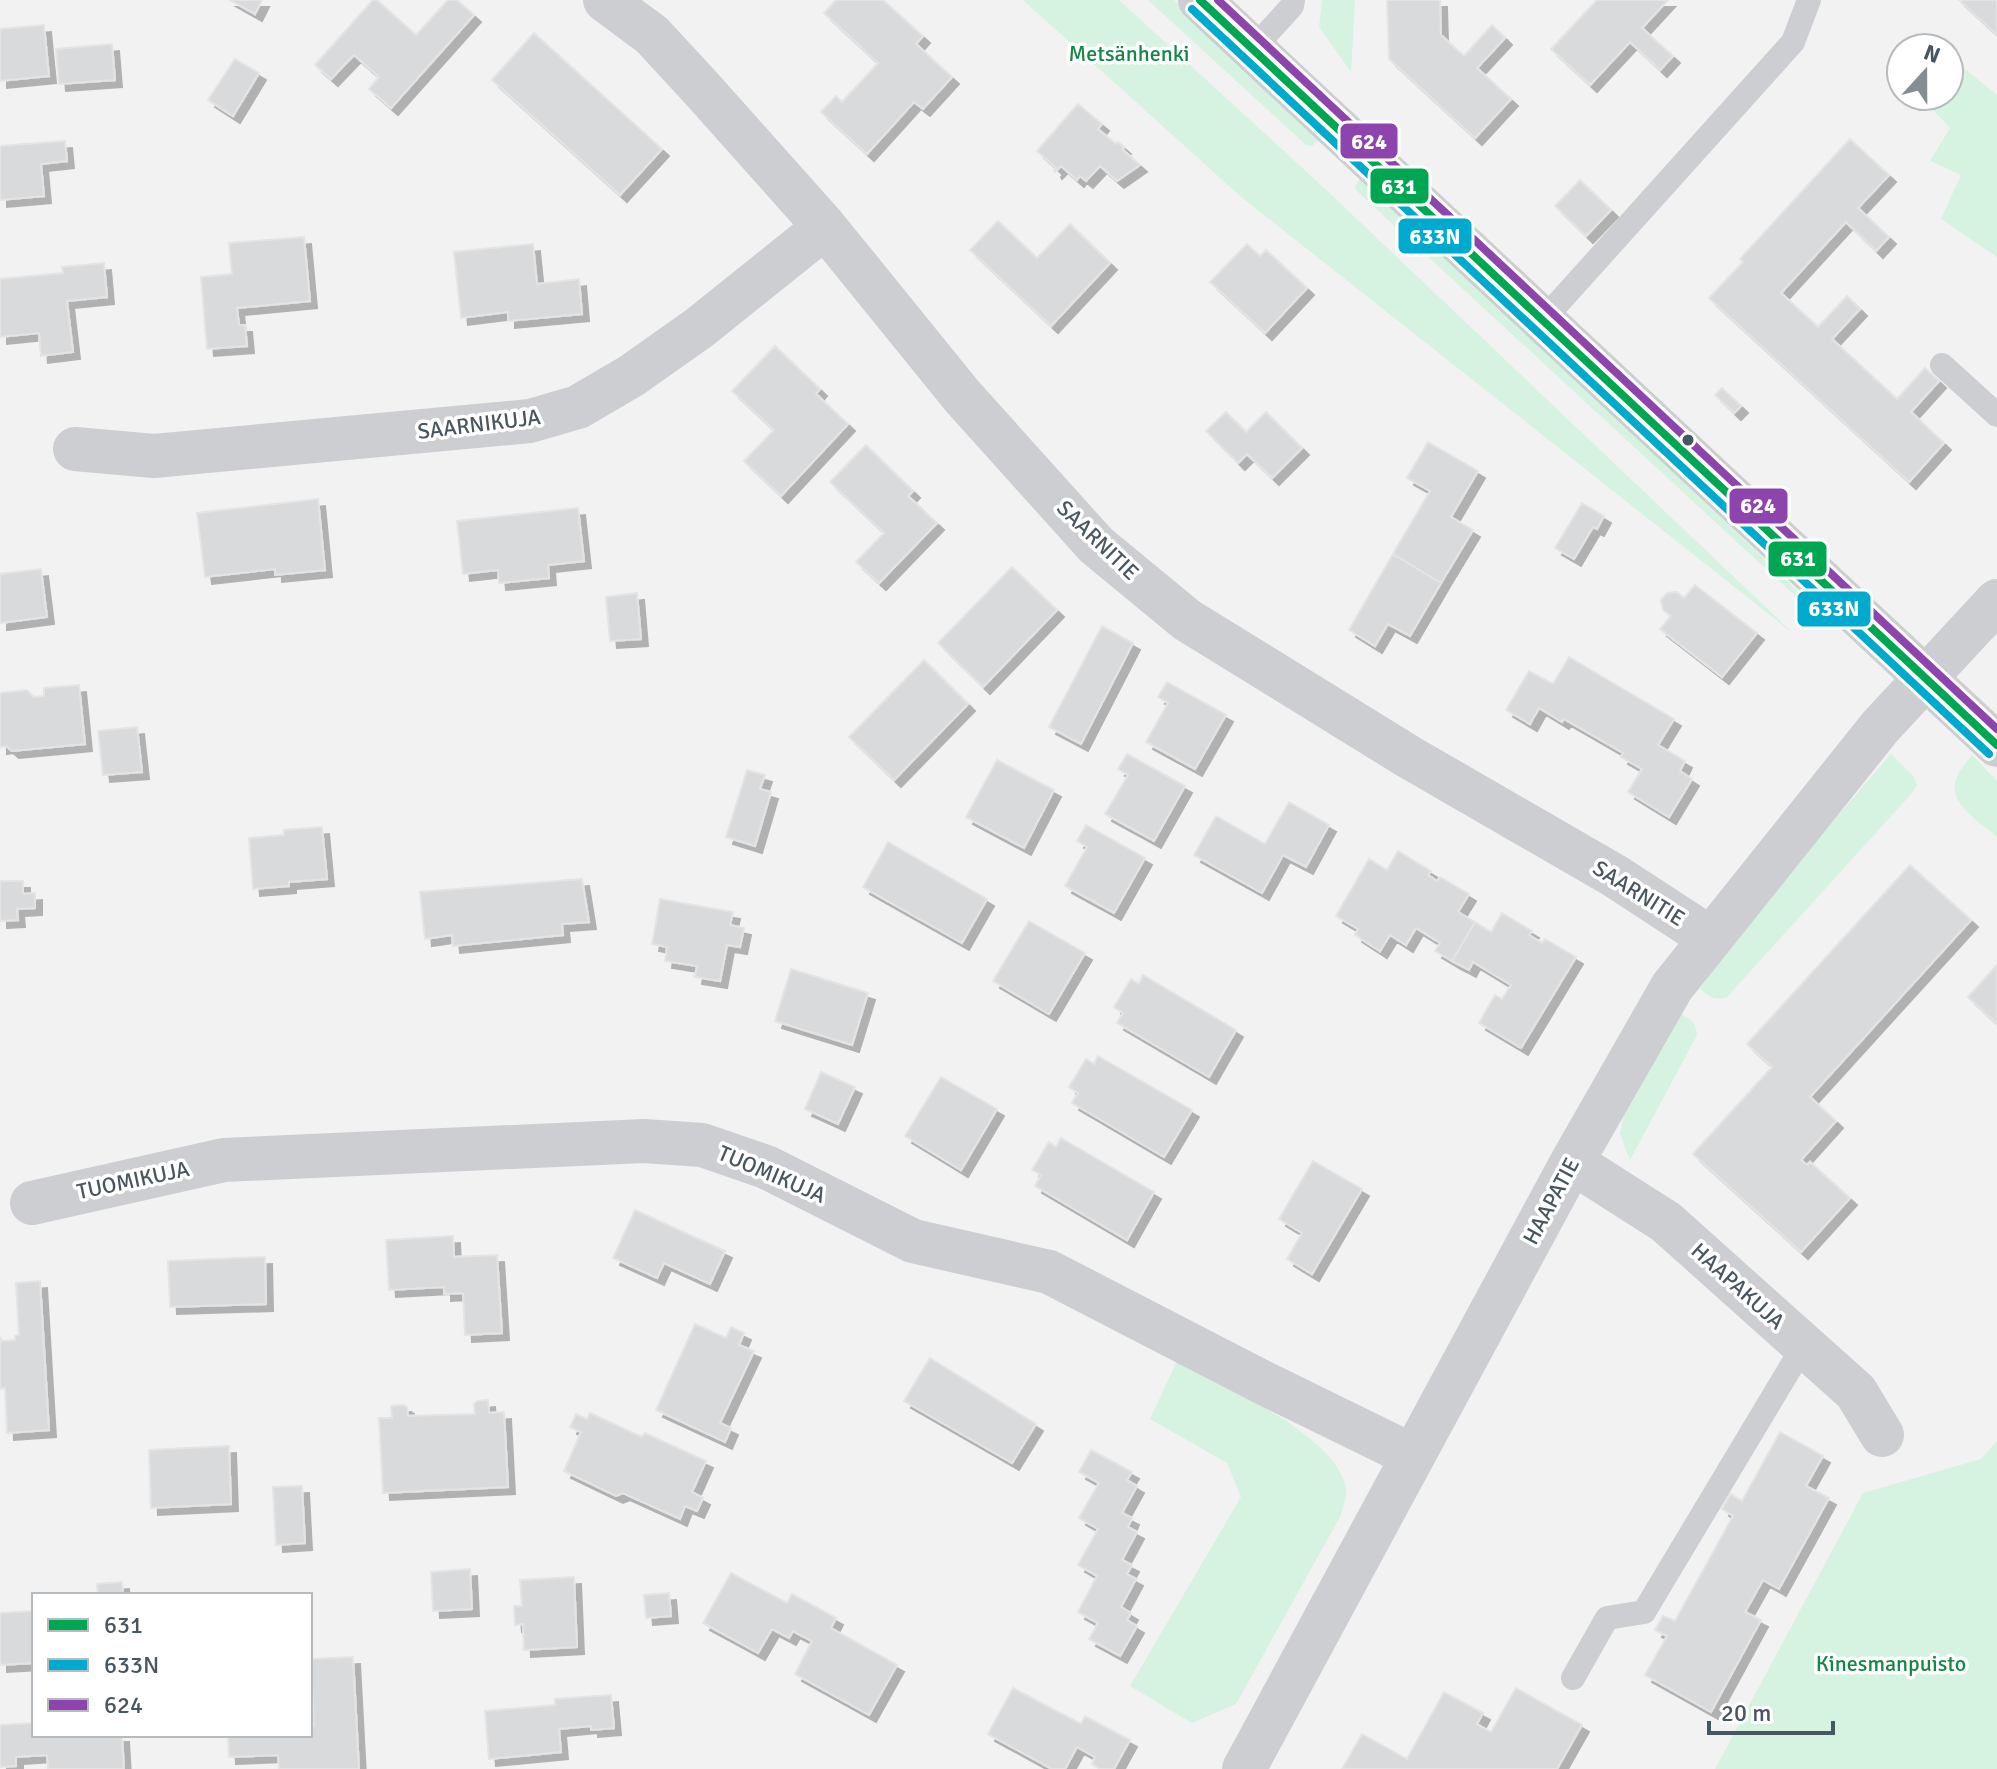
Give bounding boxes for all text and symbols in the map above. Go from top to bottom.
north arrow [1885,32,1965,112]
text: N [1920,38,1944,69]
park label: Metsänhenki [1068,40,1190,67]
line badge: 624 [1339,122,1399,160]
text: 624 [1351,128,1387,155]
line badge: 631 [1369,167,1430,205]
text: 631 [1381,173,1417,200]
line badge: 633N [1397,217,1473,255]
text: 633N [1410,223,1460,250]
street label: SAARNIKUJA [416,403,543,445]
unlabelled marker [1680,432,1696,448]
line badge: 624 [1728,487,1789,525]
text: 624 [1740,492,1776,519]
street label: SAARNITIE [1051,494,1145,586]
line badge: 631 [1767,540,1828,578]
text: 631 [1780,545,1816,572]
line badge: 633N [1796,590,1872,628]
text: 633N [1809,595,1859,622]
street label: SAARNITIE [1588,854,1690,932]
street label: TUOMIKUJA [714,1139,830,1209]
street label: HAAPATIE [1517,1153,1585,1249]
street label: TUOMIKUJA [74,1155,192,1205]
street label: HAAPAKUJA [1686,1237,1791,1335]
legend [32,1593,312,1737]
text: 631 [104,1610,143,1640]
text: 633N [104,1650,159,1680]
park label: Kinesmanpuisto [1816,1650,1966,1677]
scale bar [1709,1685,1833,1735]
text: 624 [104,1690,143,1720]
text: 20 m [1721,1698,1771,1728]

